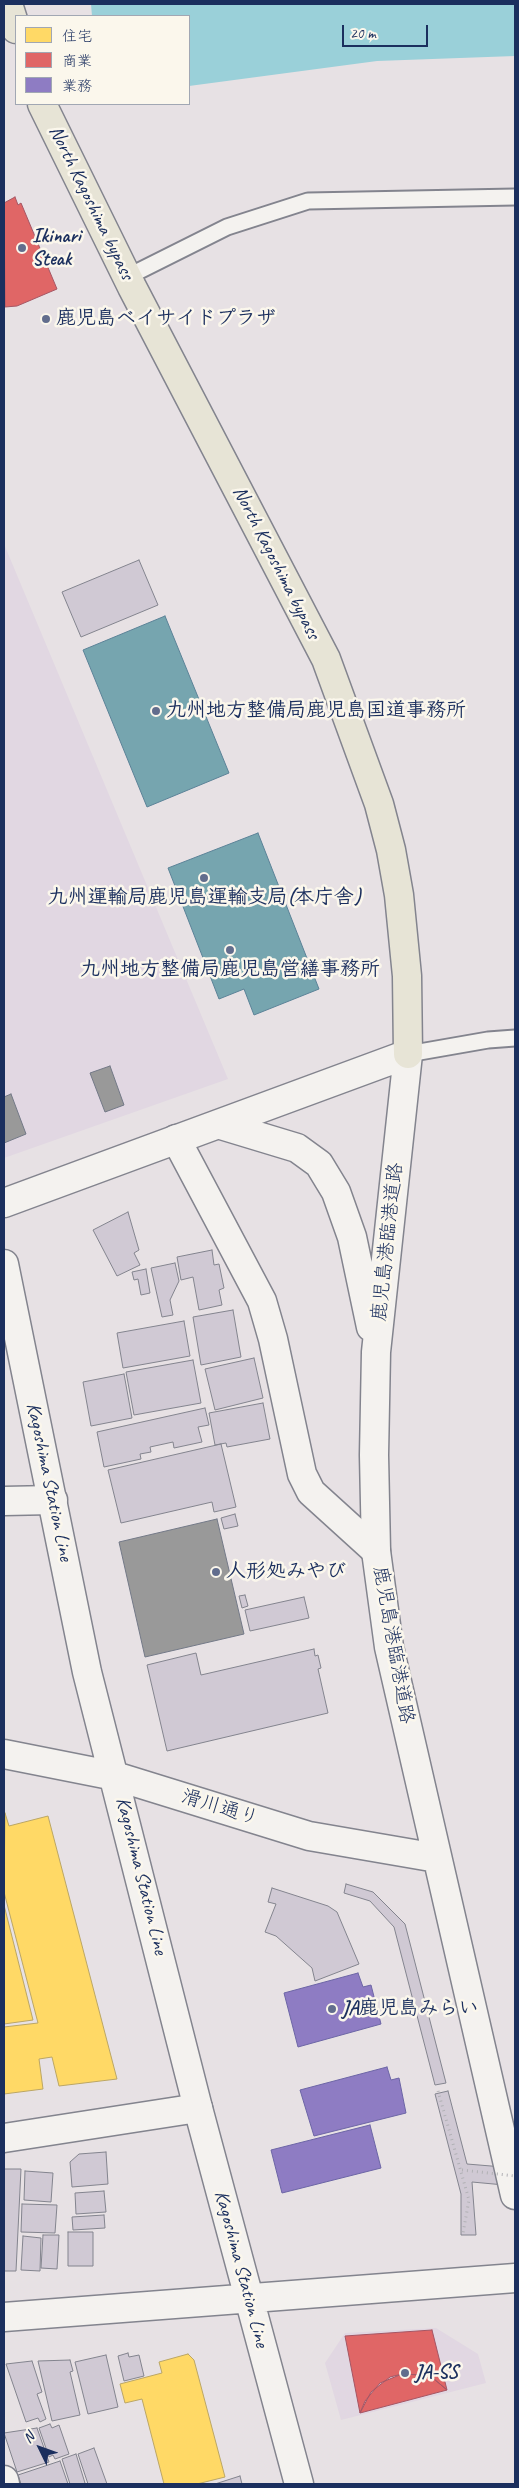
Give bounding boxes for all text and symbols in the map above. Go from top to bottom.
legend [15,15,190,105]
scale bar [344,15,430,47]
text: 20 m [350,24,376,43]
text: 住宅 [62,27,92,46]
text: 商業 [62,52,92,71]
text: 業務 [62,77,92,96]
street label: North Kagoshima bypass [43,122,139,284]
place label: Ikinari Steak [32,225,81,272]
marker: Ikinari Steak [16,242,28,254]
place label: 鹿児島ベイサイドプラザ [56,307,276,331]
marker: 鹿児島ベイサイドプラザ [40,313,52,325]
street label: North Kagoshima bypass [227,482,325,644]
place label: 九州地方整備局鹿児島国道事務所 [166,699,466,723]
marker: 九州地方整備局鹿児島国道事務所 [150,705,162,717]
marker: 九州運輸局鹿児島運輸支局(本庁舎) [198,872,210,884]
place label: 九州運輸局鹿児島運輸支局(本庁舎) [47,886,361,910]
marker: 九州地方整備局鹿児島営繕事務所 [224,944,236,956]
place label: 九州地方整備局鹿児島営繕事務所 [80,958,380,982]
street label: 鹿児島港臨港道路 [368,1161,408,1323]
street label: Kagoshima Station Line [21,1401,77,1563]
place label: 人形処みやび [226,1560,346,1584]
street label: 鹿児島港臨港道路 [367,1564,419,1726]
marker: 人形処みやび [210,1566,222,1578]
street label: 滑川通り [178,1785,262,1831]
street label: Kagoshima Station Line [110,1795,172,1957]
place label: JA鹿児島みらい [342,1997,479,2021]
marker: JA鹿児島みらい [326,2003,338,2015]
street label: Kagoshima Station Line [209,2188,273,2350]
place label: JA-SS [415,2361,458,2385]
marker: JA-SS [399,2367,411,2379]
north arrow [15,2423,65,2473]
text: N [19,2429,38,2447]

